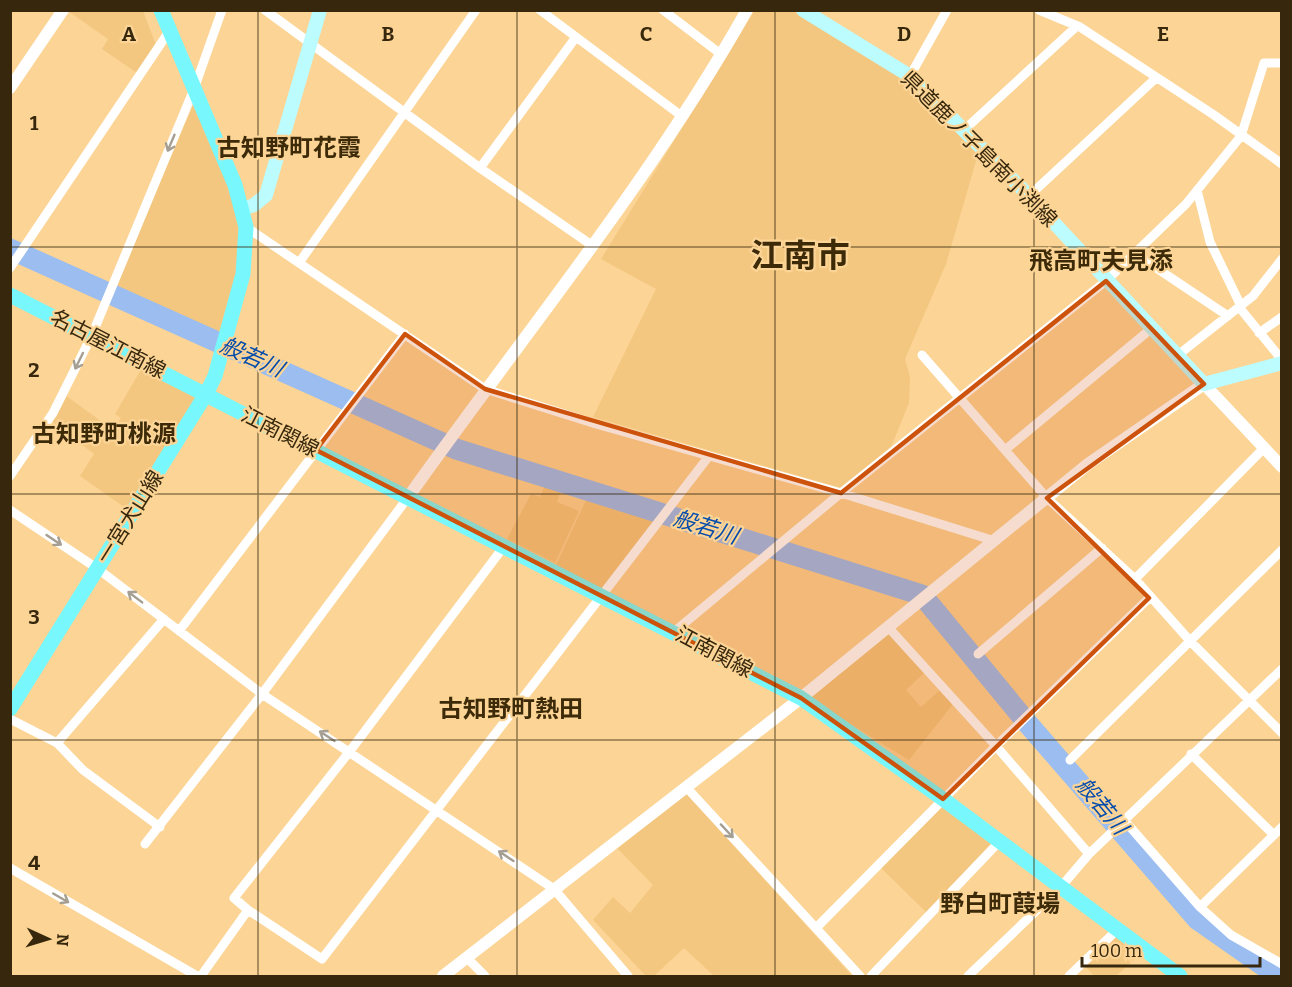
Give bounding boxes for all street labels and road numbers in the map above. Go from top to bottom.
street label: 県道鹿ノ子島南小渕線 [896,66,1062,232]
street label: 名古屋江南線 [46,304,170,384]
street label: 江南関線 [237,401,323,463]
street label: 一宮犬山線 [91,466,169,568]
street label: 江南関線 [671,621,757,683]

